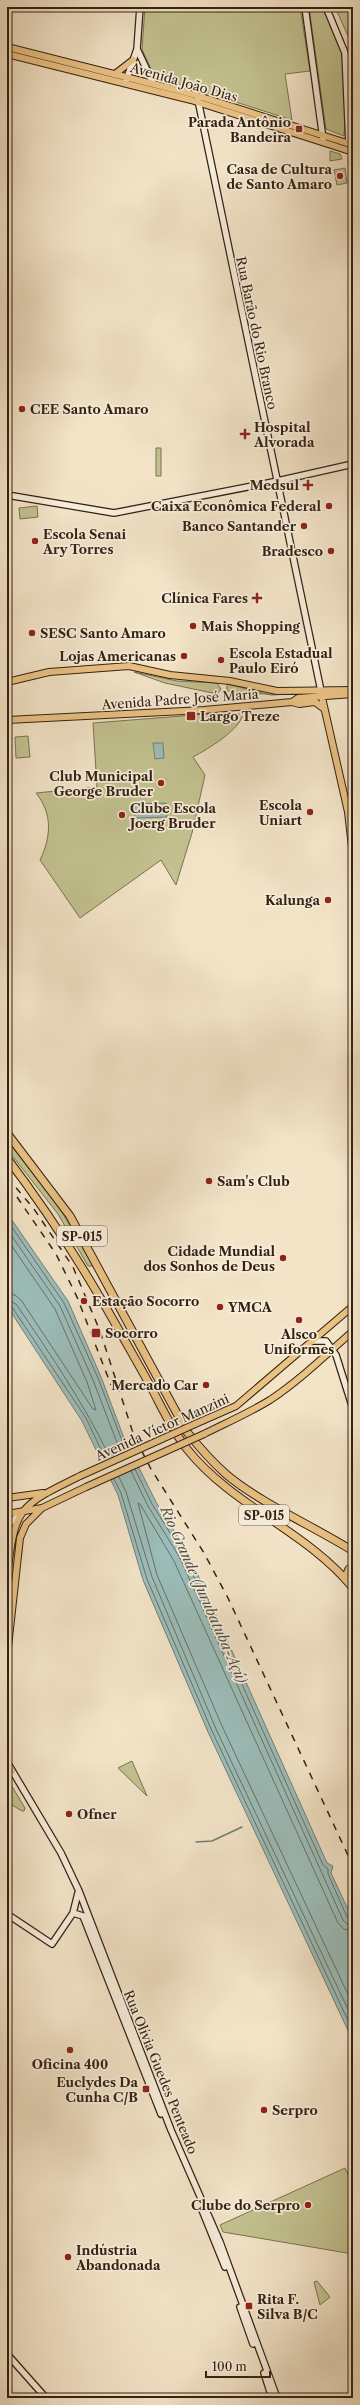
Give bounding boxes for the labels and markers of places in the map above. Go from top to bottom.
place label: Parada Antônio Bandeira [188,114,291,145]
marker: Parada Antônio Bandeira [294,124,304,134]
place label: Casa de Cultura de Santo Amaro [226,161,332,192]
marker: Casa de Cultura de Santo Amaro [335,171,345,181]
place label: CEE Santo Amaro [30,401,148,417]
marker: CEE Santo Amaro [17,404,27,414]
place label: Hospital Alvorada [253,419,315,450]
marker: Hospital Alvorada [239,428,251,440]
place label: Medsul [250,477,299,493]
marker: Medsul [302,479,314,491]
place label: Caixa Econômica Federal [151,498,321,514]
marker: Caixa Econômica Federal [324,501,334,511]
place label: Banco Santander [182,518,297,534]
marker: Banco Santander [299,521,309,531]
place label: Escola Senai Ary Torres [42,526,127,557]
marker: Escola Senai Ary Torres [30,536,40,546]
place label: Bradesco [262,543,323,559]
marker: Bradesco [326,546,336,556]
place label: Clínica Fares [161,590,248,606]
marker: Clínica Fares [251,592,263,604]
place label: Mais Shopping [201,618,301,634]
marker: Mais Shopping [188,621,198,631]
place label: SESC Santo Amaro [40,625,166,641]
marker: SESC Santo Amaro [27,628,37,638]
place label: Escola Estadual Paulo Eiró [229,645,333,676]
place label: Lojas Americanas [59,648,176,664]
marker: Lojas Americanas [179,651,189,661]
marker: Escola Estadual Paulo Eiró [216,655,226,665]
place label: Largo Treze [200,708,280,724]
marker: Largo Treze [185,710,197,722]
place label: Club Municipal George Bruder [49,768,154,799]
marker: Club Municipal George Bruder [156,778,166,788]
place label: Escola Uniart [259,797,303,828]
place label: Clube Escola Joerg Bruder [128,800,217,831]
marker: Escola Uniart [305,807,315,817]
marker: Clube Escola Joerg Bruder [117,810,127,820]
place label: Kalunga [265,892,320,908]
marker: Kalunga [323,895,333,905]
place label: Sam's Club [217,1173,290,1189]
marker: Sam's Club [204,1176,214,1186]
place label: Cidade Mundial dos Sonhos de Deus [143,1243,275,1274]
marker: Cidade Mundial dos Sonhos de Deus [278,1253,288,1263]
place label: Estação Socorro [92,1293,199,1309]
marker: Estação Socorro [79,1296,89,1306]
place label: YMCA [227,1299,273,1315]
marker: YMCA [215,1302,225,1312]
marker: Alsco Uniformes [294,1315,304,1325]
place label: Socorro [105,1325,158,1341]
place label: Alsco Uniformes [264,1326,334,1357]
marker: Socorro [90,1327,102,1339]
place label: Mercado Car [111,1377,199,1393]
marker: Mercado Car [201,1380,211,1390]
place label: Ofner [77,1806,117,1822]
marker: Ofner [64,1809,74,1819]
marker: Oficina 400 [65,2045,75,2055]
place label: Oficina 400 [32,2056,108,2072]
place label: Euclydes Da Cunha C/B [56,2074,138,2105]
marker: Euclydes Da Cunha C/B [141,2084,151,2094]
place label: Serpro [272,2102,318,2118]
marker: Serpro [259,2105,269,2115]
place label: Clube do Serpro [191,2197,300,2213]
marker: Clube do Serpro [303,2200,313,2210]
place label: Indústria Abandonada [75,2242,161,2273]
marker: Indústria Abandonada [63,2252,73,2262]
place label: Rita F. Silva B/C [257,2291,318,2322]
marker: Rita F. Silva B/C [244,2301,254,2311]

